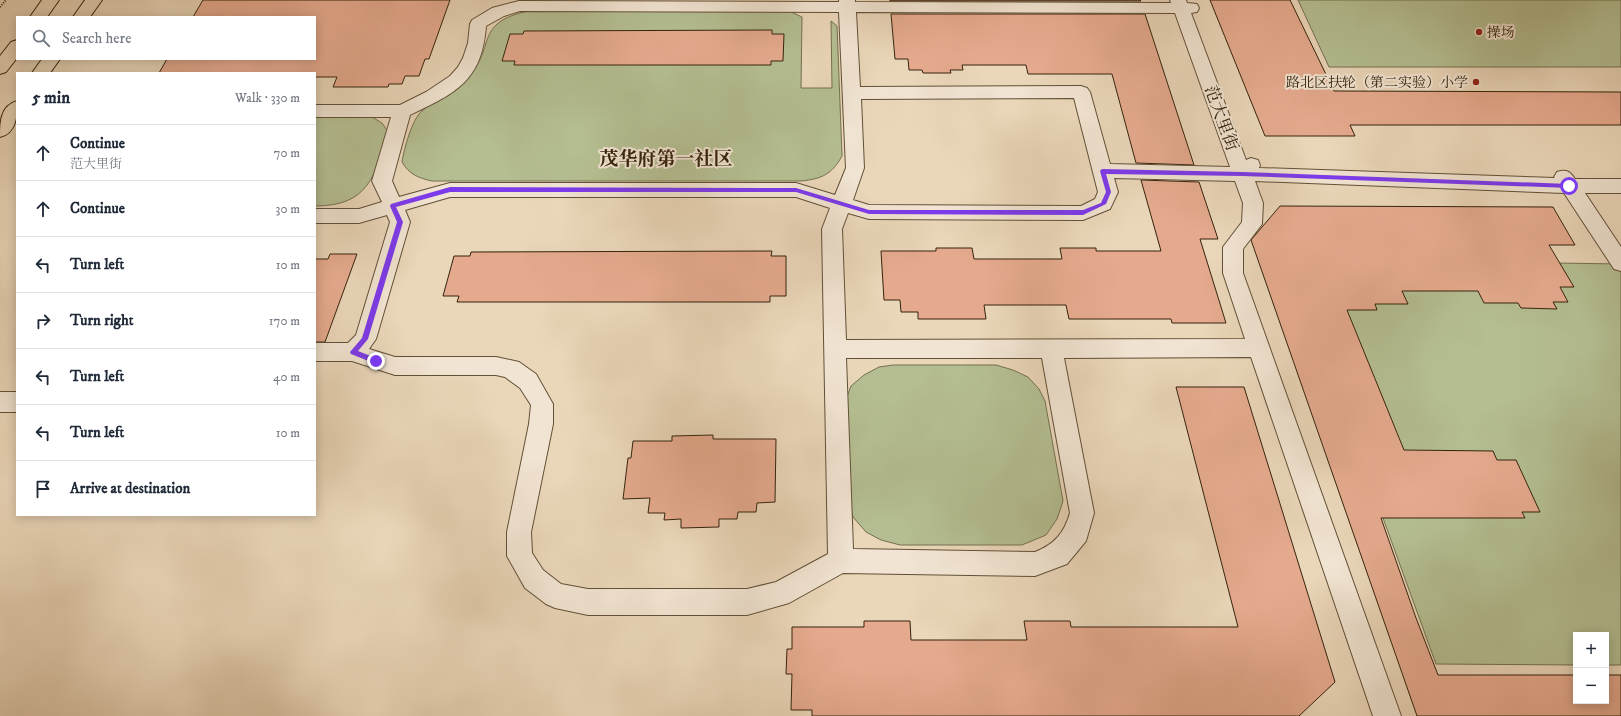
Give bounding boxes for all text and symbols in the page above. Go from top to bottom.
search box [16,16,316,60]
place label: 操场 [1487,24,1515,42]
icon: search [30,27,52,49]
marker: 操场 [1474,27,1484,37]
text: Search here [62,29,131,48]
place label: 路北区扶轮（第二实验）小学 [1286,74,1468,92]
marker: 路北区扶轮（第二实验）小学 [1471,77,1481,87]
street label: 范大里街 [1199,83,1243,154]
text: 5 min [32,87,70,109]
text: Walk · 330 m [235,90,300,106]
text: Continue [70,134,125,153]
icon: ahead [32,142,54,164]
text: 70 m [274,145,300,161]
district label: 茂华府第一社区 [599,148,733,171]
text: 范大里街 [70,156,122,172]
route start [1560,177,1578,195]
icon: ahead [32,198,54,220]
text: Continue [70,199,125,218]
text: 30 m [276,201,300,217]
icon: left [32,254,54,276]
text: Turn left [70,255,124,274]
text: 10 m [276,257,300,273]
icon: right [32,310,54,332]
text: Turn right [70,311,133,330]
text: 170 m [269,313,300,329]
route end [367,352,385,370]
icon: left [32,366,54,388]
text: Turn left [70,367,124,386]
text: 40 m [273,369,300,385]
icon: left [32,422,54,444]
text: Turn left [70,423,124,442]
text: 10 m [276,425,300,441]
icon: arrive [32,478,54,500]
text: Arrive at destination [70,479,190,498]
map controls [1573,632,1609,704]
button: + [1573,632,1609,668]
button: − [1573,668,1609,704]

